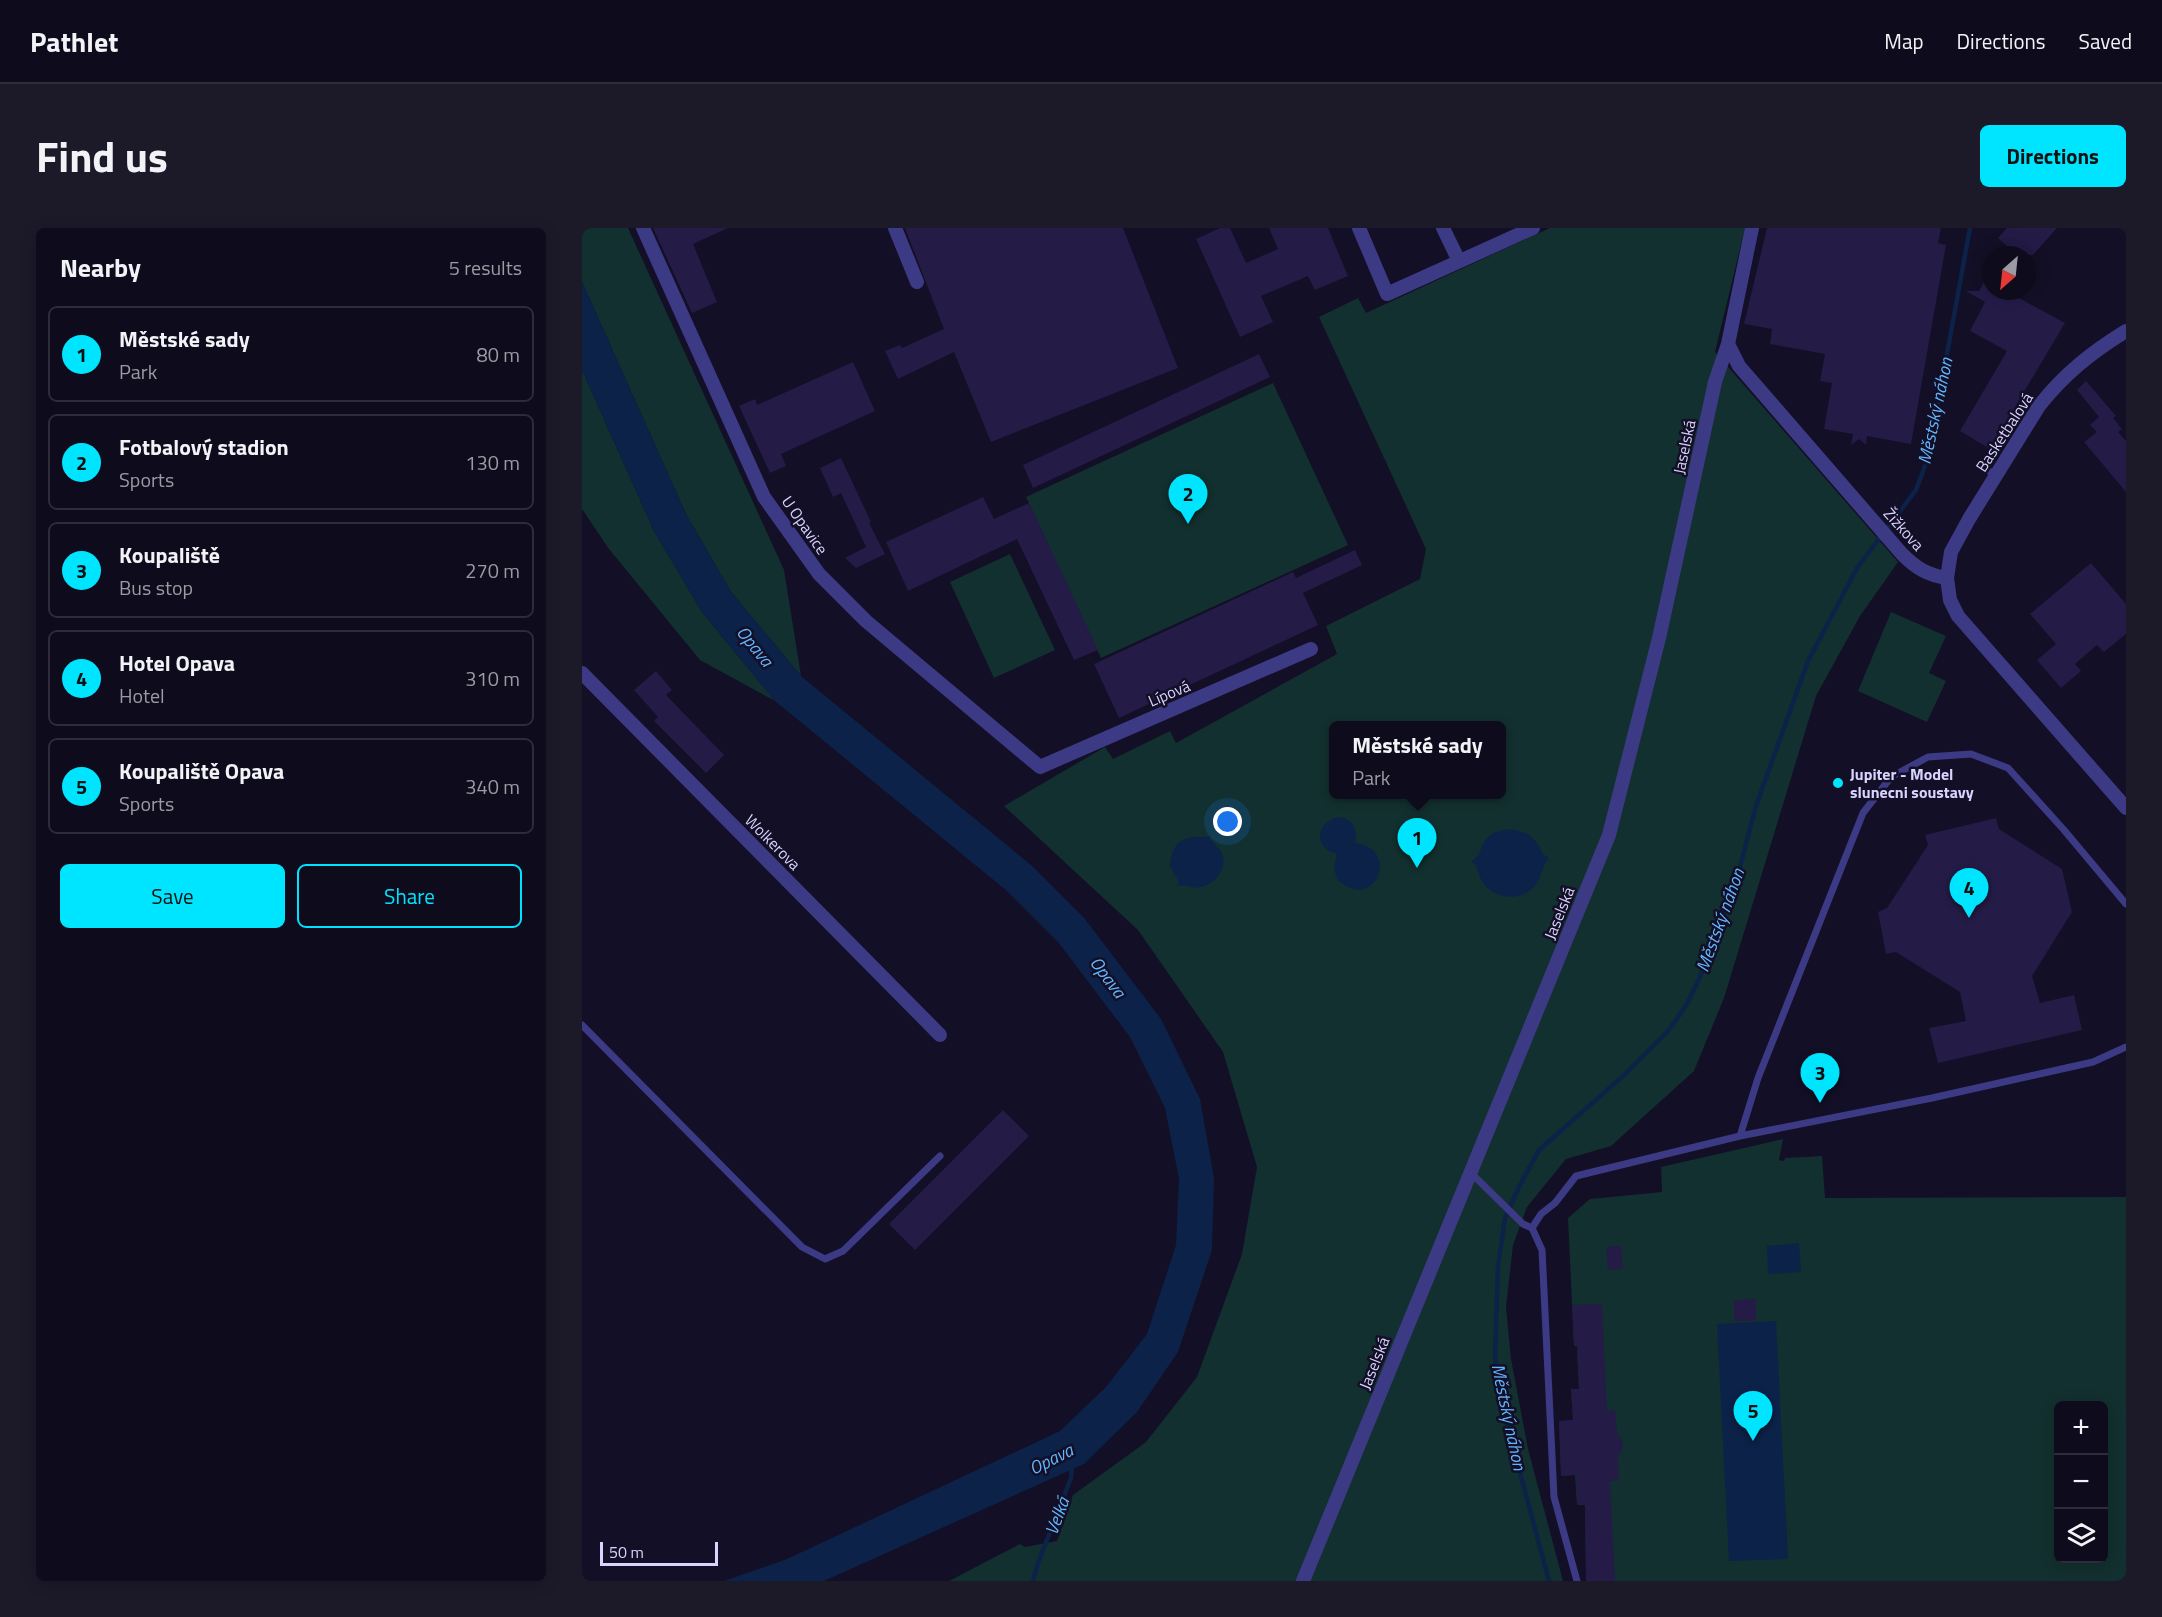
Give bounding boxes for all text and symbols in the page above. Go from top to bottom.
text: Pathlet [30,20,118,63]
text: Map [1884,25,1924,57]
text: Directions [1957,25,2046,57]
text: Saved [2079,25,2132,57]
text: Find us [36,124,168,188]
button: Directions [1980,125,2126,187]
north arrow [1982,246,2036,300]
text: Nearby [60,248,141,287]
text: 5 results [449,252,522,283]
text: Městské sady [119,322,250,356]
text: 1 [76,339,87,370]
text: 80 m [476,339,520,370]
water label: Městský náhon [1911,354,1960,467]
text: Park [119,356,157,387]
street label: Basketbalová [1969,388,2039,476]
street label: Jaselská [1667,418,1701,476]
text: Fotbalový stadion [119,430,289,464]
text: 2 [76,447,87,478]
text: 130 m [465,447,520,478]
text: Sports [119,464,174,495]
pin: 2 [1168,474,1208,524]
street label: U Opavice [776,491,834,559]
street label: Žižkova [1878,502,1930,556]
text: Koupaliště [119,538,220,572]
text: 3 [76,555,87,586]
text: 270 m [465,555,520,586]
text: Bus stop [119,572,193,603]
water label: Opava [730,620,781,673]
text: Hotel Opava [119,646,235,680]
text: 4 [76,663,87,694]
text: 310 m [465,663,520,694]
street label: Lípová [1144,673,1194,713]
text: Hotel [119,680,165,711]
popup [1329,721,1506,799]
text: Městské sady [1352,728,1483,762]
text: Koupaliště Opava [119,754,284,788]
text: Park [1352,762,1390,793]
place label: Jupiter - Model slunecni soustavy [1850,762,1974,804]
text: 5 [76,771,87,802]
text: 340 m [465,771,520,802]
marker: Jupiter - Model slunecni soustavy [1831,776,1845,790]
text: Sports [119,788,174,819]
your location [1213,807,1242,836]
street label: Wolkerova [739,808,807,876]
pin: 1 [1398,818,1436,868]
water label: Městský náhon [1689,863,1752,976]
button: Save [60,864,285,928]
button: Share [297,864,522,928]
pin: 4 [1950,868,1988,918]
street label: Jaselská [1538,883,1580,943]
water label: Opava [1083,950,1133,1004]
pin: 3 [1800,1054,1840,1103]
street label: Jaselská [1353,1333,1395,1393]
water label: Městský náhon [1485,1361,1534,1474]
pin: 5 [1734,1392,1772,1441]
map controls [2054,1401,2108,1563]
button: + [2054,1401,2108,1455]
water label: Opava [1024,1436,1079,1482]
button: − [2054,1455,2108,1509]
water label: Velká [1038,1492,1077,1539]
button: layers [2054,1509,2108,1563]
scale bar [600,1539,718,1566]
text: 50 m [609,1540,644,1564]

